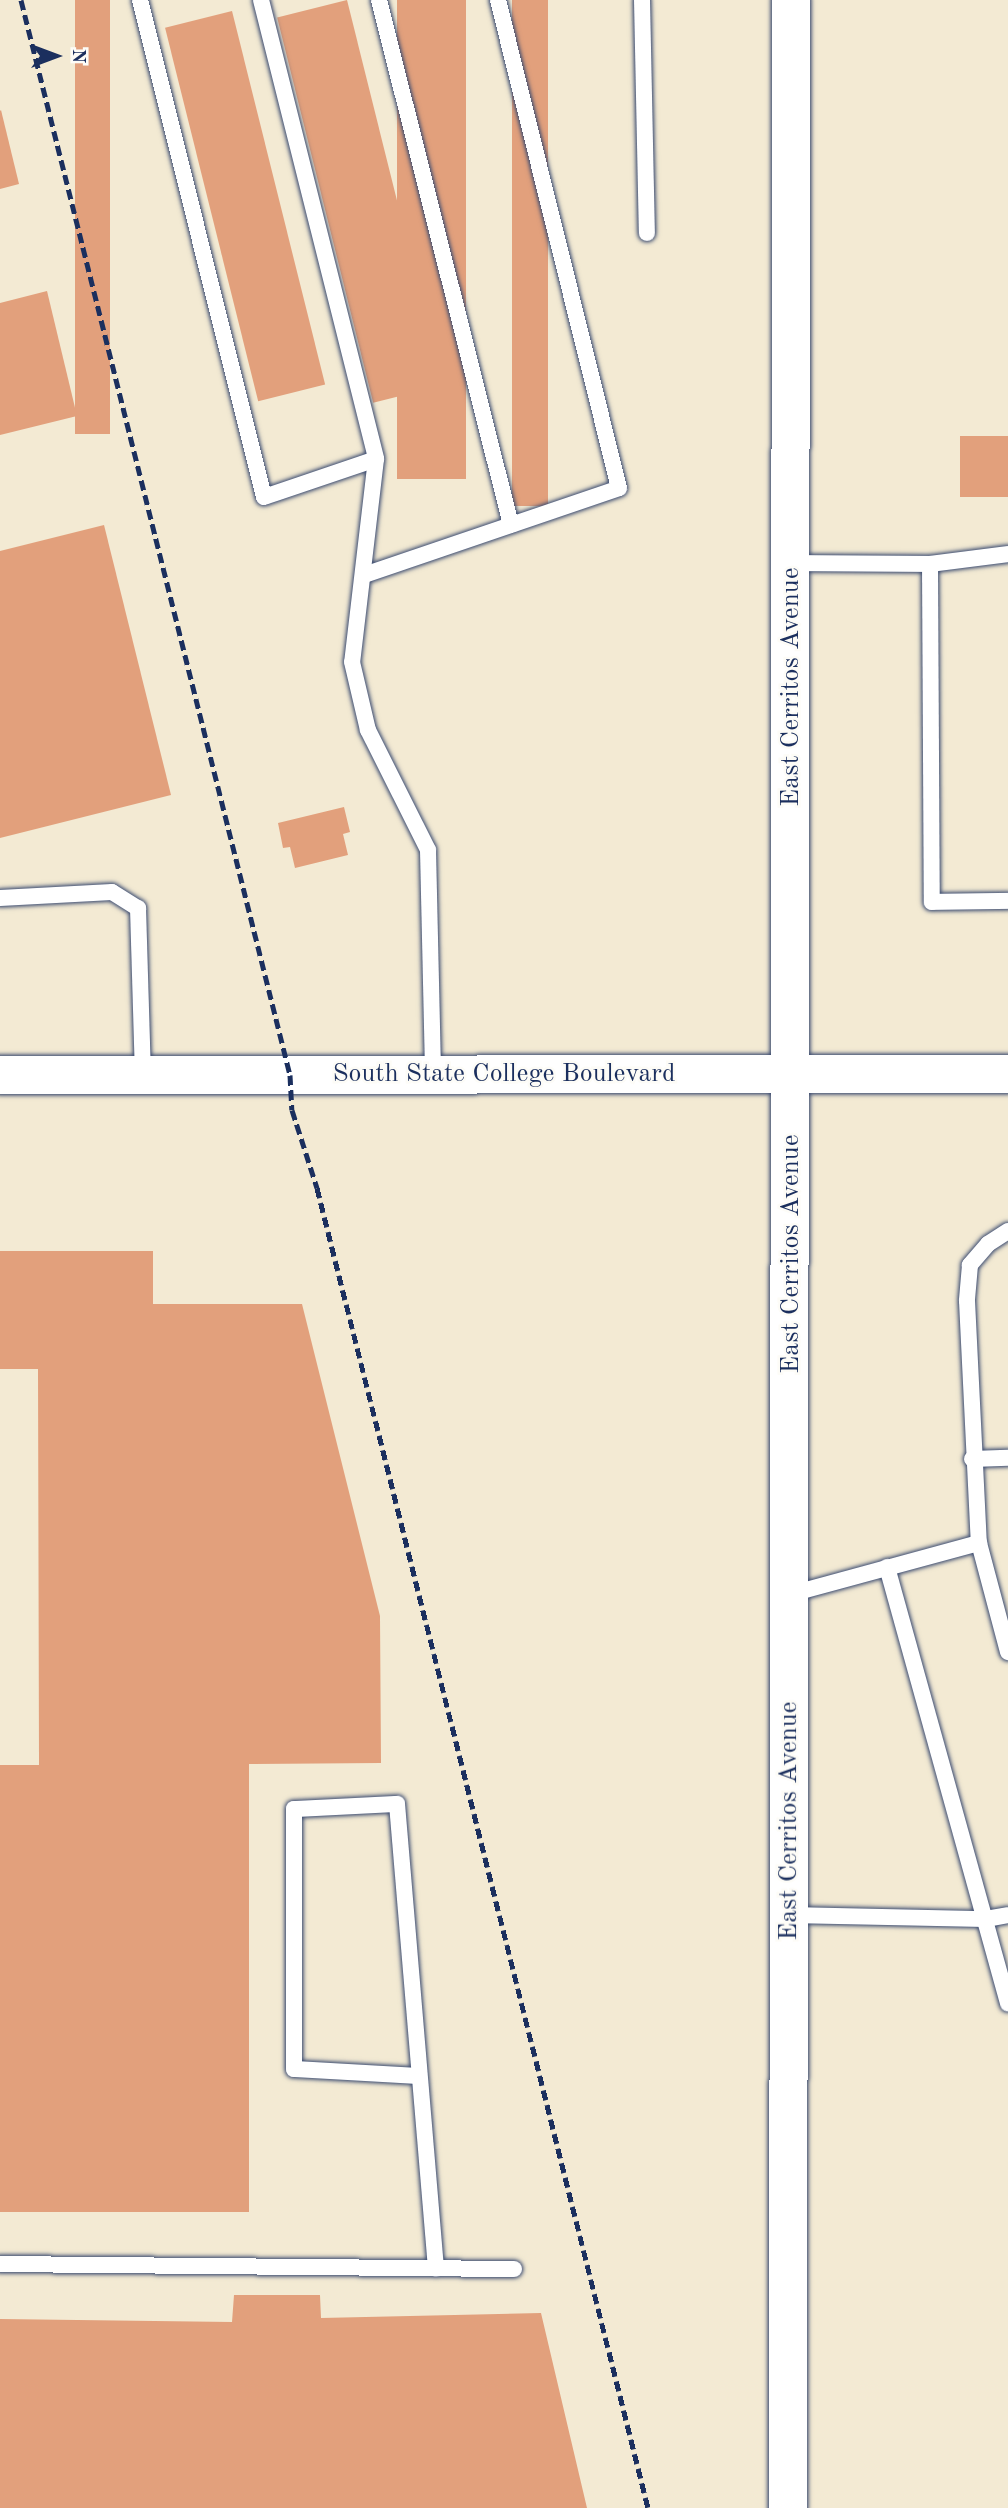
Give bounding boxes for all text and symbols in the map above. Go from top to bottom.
north arrow [21,21,91,91]
text: N [68,49,87,63]
street label: East Cerritos Avenue [776,567,808,807]
street label: South State College Boulevard [332,1059,676,1091]
street label: East Cerritos Avenue [776,1134,808,1374]
street label: East Cerritos Avenue [774,1701,806,1941]

